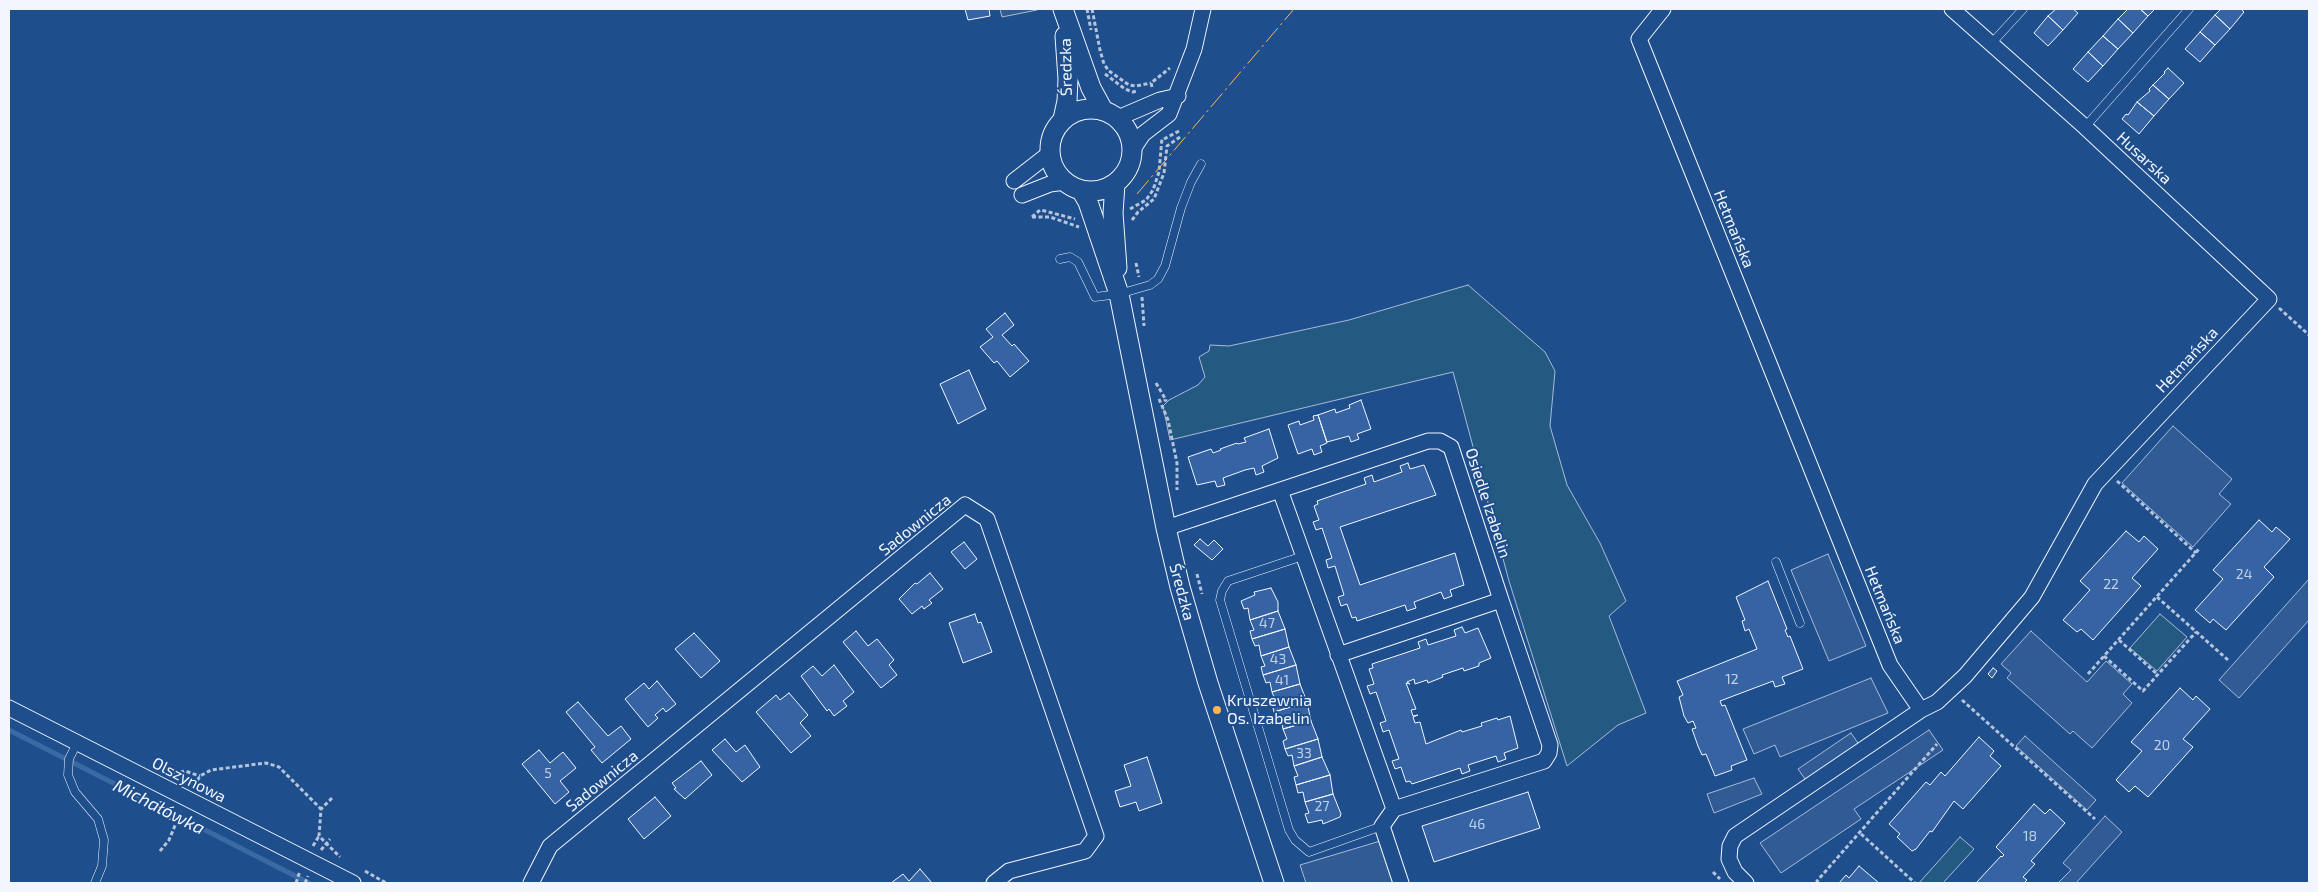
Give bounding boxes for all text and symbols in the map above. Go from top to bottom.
street label: Średzka [1056,38,1076,96]
street label: Husarska [2113,128,2175,188]
street label: Hetmańska [1710,187,1758,271]
street label: Hetmańska [2152,323,2222,397]
street label: Osiedle Izabelin [1461,446,1515,560]
street label: Sadownicza [875,490,955,560]
street label: Średzka [1165,561,1199,623]
street label: Hetmańska [1861,563,1909,647]
house number: 24 [2236,566,2252,582]
house number: 22 [2103,576,2119,592]
house number: 47 [1259,615,1275,631]
house number: 43 [1270,651,1286,667]
house number: 12 [1725,671,1739,687]
house number: 41 [1275,672,1289,688]
place label: Kruszewnia Os. Izabelin [1227,691,1312,729]
marker: Kruszewnia Os. Izabelin [1211,704,1223,716]
house number: 20 [2154,737,2170,753]
house number: 33 [1296,745,1312,761]
street label: Sadownicza [562,746,642,816]
street label: Olszynowa [149,753,229,807]
house number: 5 [544,765,552,781]
water label: Michałówka [110,775,208,839]
house number: 27 [1314,798,1330,814]
house number: 46 [1469,816,1485,832]
house number: 18 [2023,828,2037,844]

